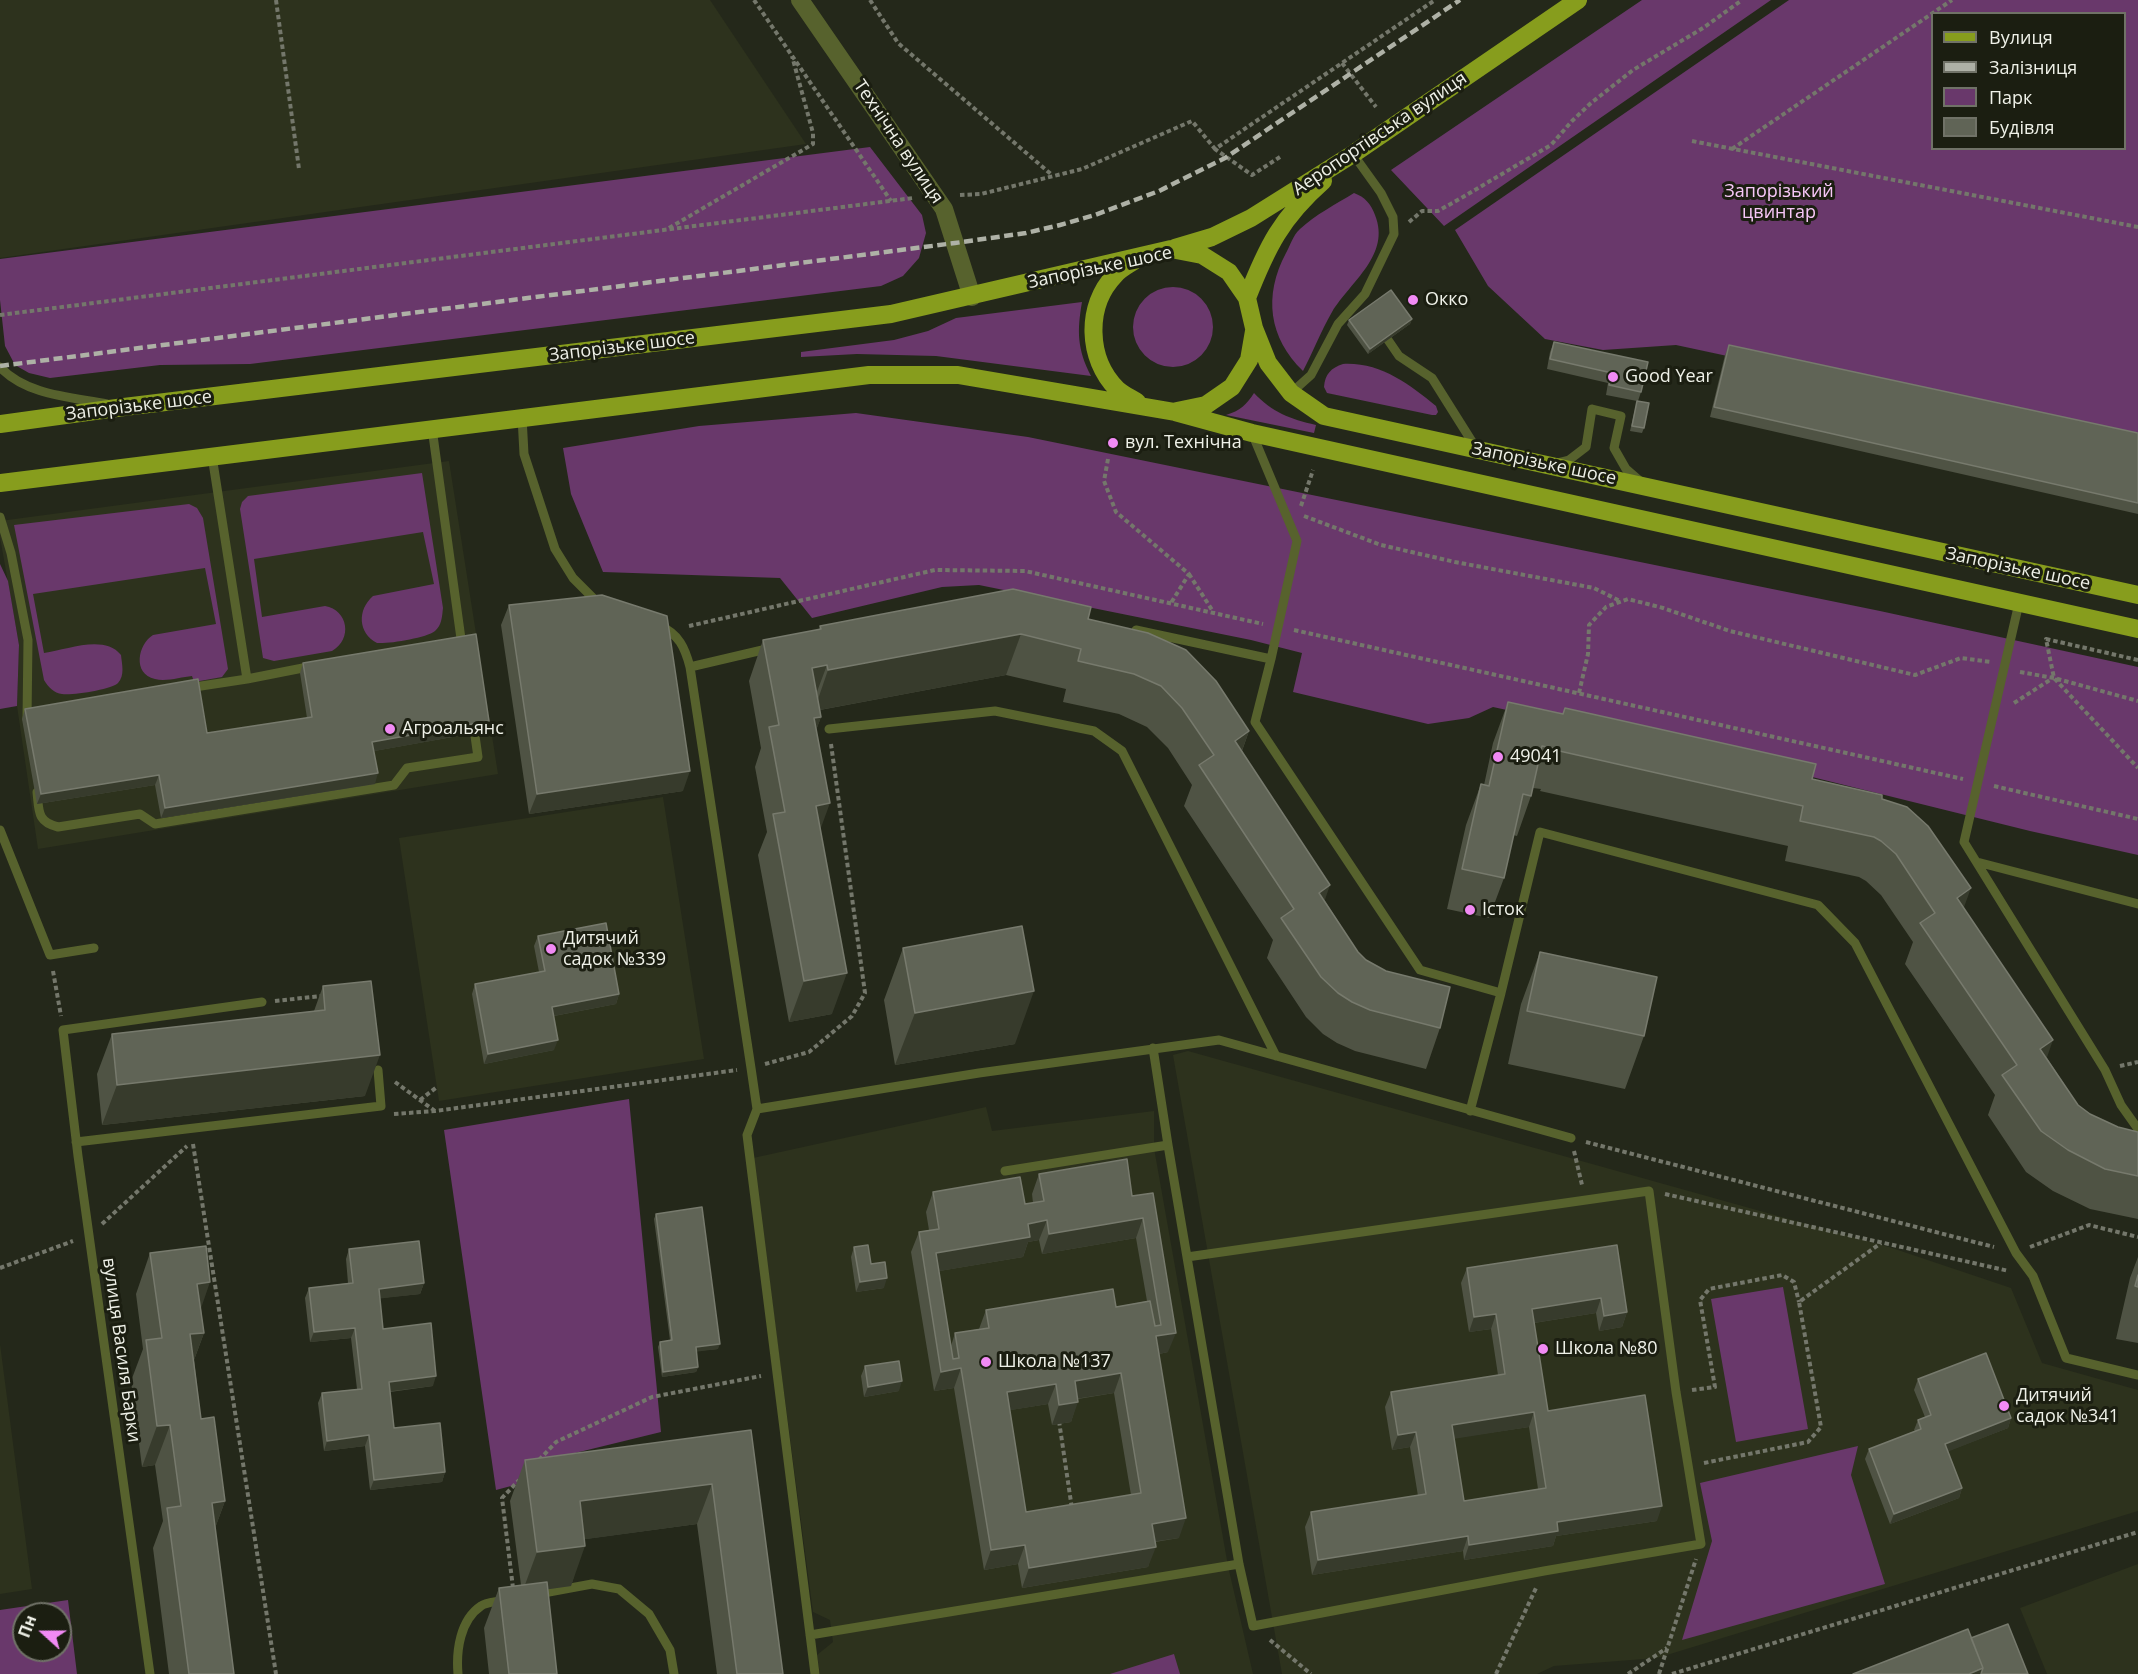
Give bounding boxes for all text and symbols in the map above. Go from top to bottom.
legend [1931,12,2126,150]
text: Вулиця [1989,25,2053,49]
text: Залізниця [1989,55,2077,79]
street label: Аеропортівська вулиця [1289,68,1471,200]
street label: Технічна вулиця [849,76,947,208]
text: Парк [1989,85,2032,109]
text: Будівля [1989,115,2055,139]
park label: Запорізький цвинтар [1724,181,1834,224]
street label: Запорізьке шосе [1026,242,1174,294]
place label: Окко [1425,289,1468,311]
marker: Окко [1406,293,1420,307]
street label: Запорізьке шосе [548,327,696,367]
place label: Good Year [1625,366,1713,388]
marker: Good Year [1606,370,1620,384]
street label: Запорізьке шосе [65,386,213,426]
place label: вул. Технічна [1125,432,1242,454]
marker: вул. Технічна [1106,436,1120,450]
street label: Запорізьке шосе [1470,438,1618,490]
street label: Запорізьке шосе [1944,543,2092,595]
place label: Агроальянс [402,718,504,740]
marker: Агроальянс [383,722,397,736]
place label: 49041 [1510,746,1561,768]
marker: 49041 [1491,750,1505,764]
place label: Істок [1482,899,1524,921]
marker: Істок [1463,903,1477,917]
place label: Дитячий садок №339 [563,928,666,970]
marker: Дитячий садок №339 [544,942,558,956]
street label: вулиця Василя Барки [97,1256,145,1444]
place label: Школа №80 [1555,1338,1658,1360]
marker: Школа №80 [1536,1342,1550,1356]
place label: Школа №137 [998,1351,1111,1373]
marker: Школа №137 [979,1355,993,1369]
place label: Дитячий садок №341 [2016,1385,2119,1428]
marker: Дитячий садок №341 [1997,1399,2011,1413]
north arrow [12,1602,72,1662]
text: Пн [13,1612,41,1641]

